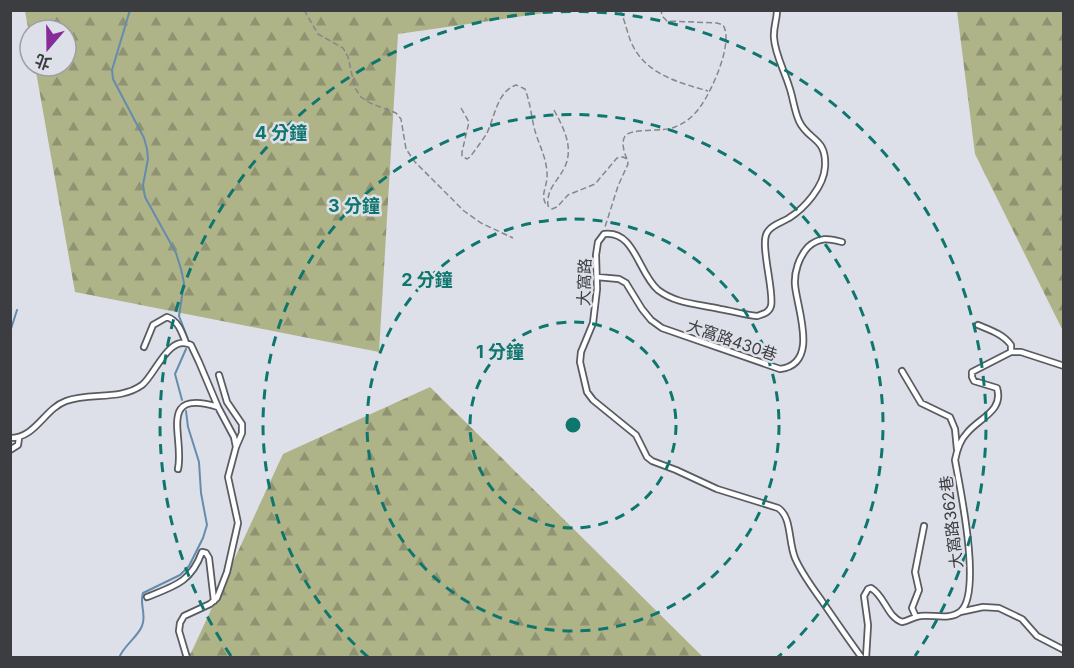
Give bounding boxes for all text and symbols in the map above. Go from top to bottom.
north arrow [18,18,78,78]
text: 北 [32,50,54,74]
text: 4 分鐘 [255,122,307,143]
text: 3 分鐘 [328,195,380,216]
street label: 大窩路 [573,258,595,306]
text: 2 分鐘 [401,269,453,290]
street label: 大窩路430巷 [684,315,780,365]
text: 1 分鐘 [476,341,524,362]
centre of rings [563,415,583,435]
street label: 大窩路362巷 [935,474,967,570]

